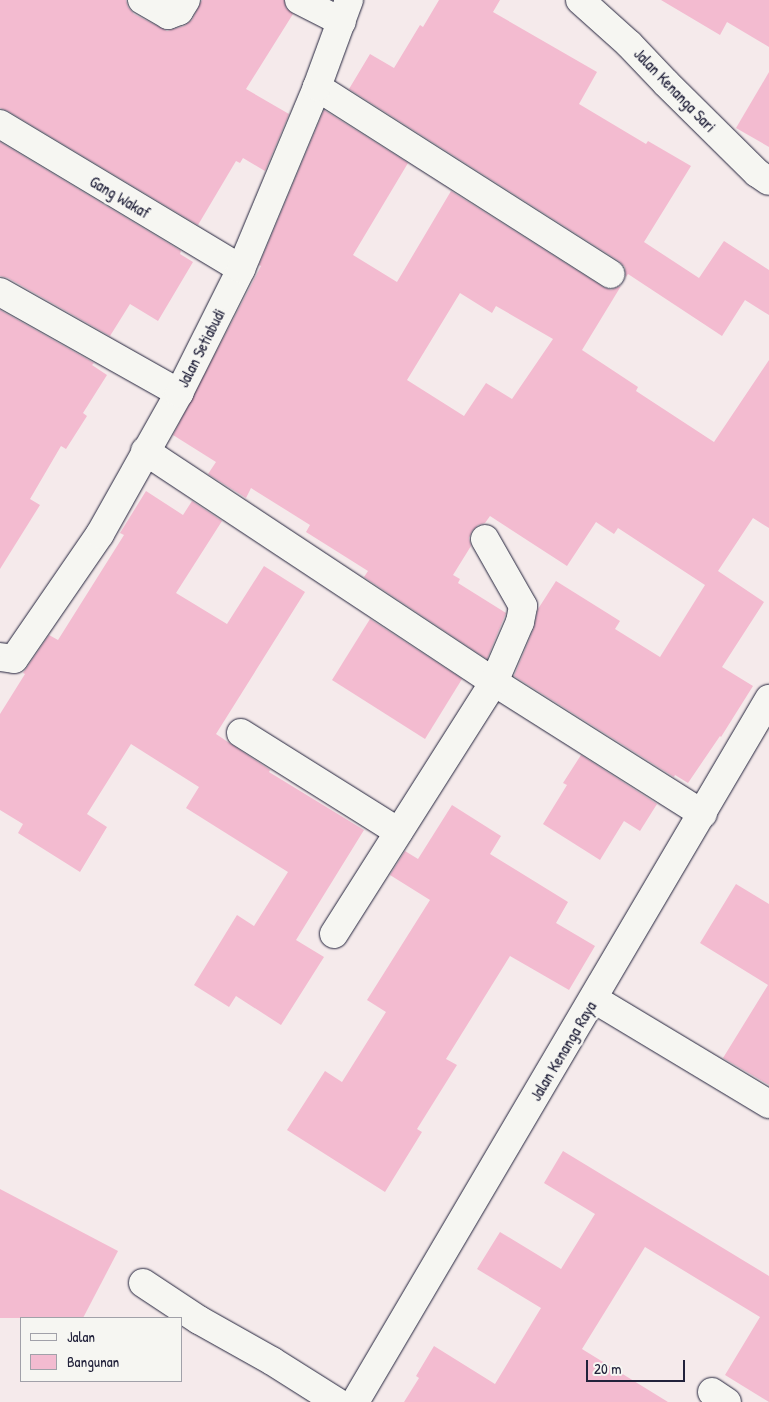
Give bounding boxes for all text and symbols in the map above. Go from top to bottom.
street label: Jalan Kenanga Sari [630,44,720,136]
street label: Gang Wakaf [86,172,154,222]
street label: Jalan Setiabudi [173,306,229,390]
street label: Jalan Kenanga Raya [526,998,600,1104]
legend [20,1317,182,1382]
text: Jalan [67,1326,95,1347]
scale bar [589,1350,688,1382]
text: Bangunan [67,1351,119,1372]
text: 20 m [594,1358,621,1379]

